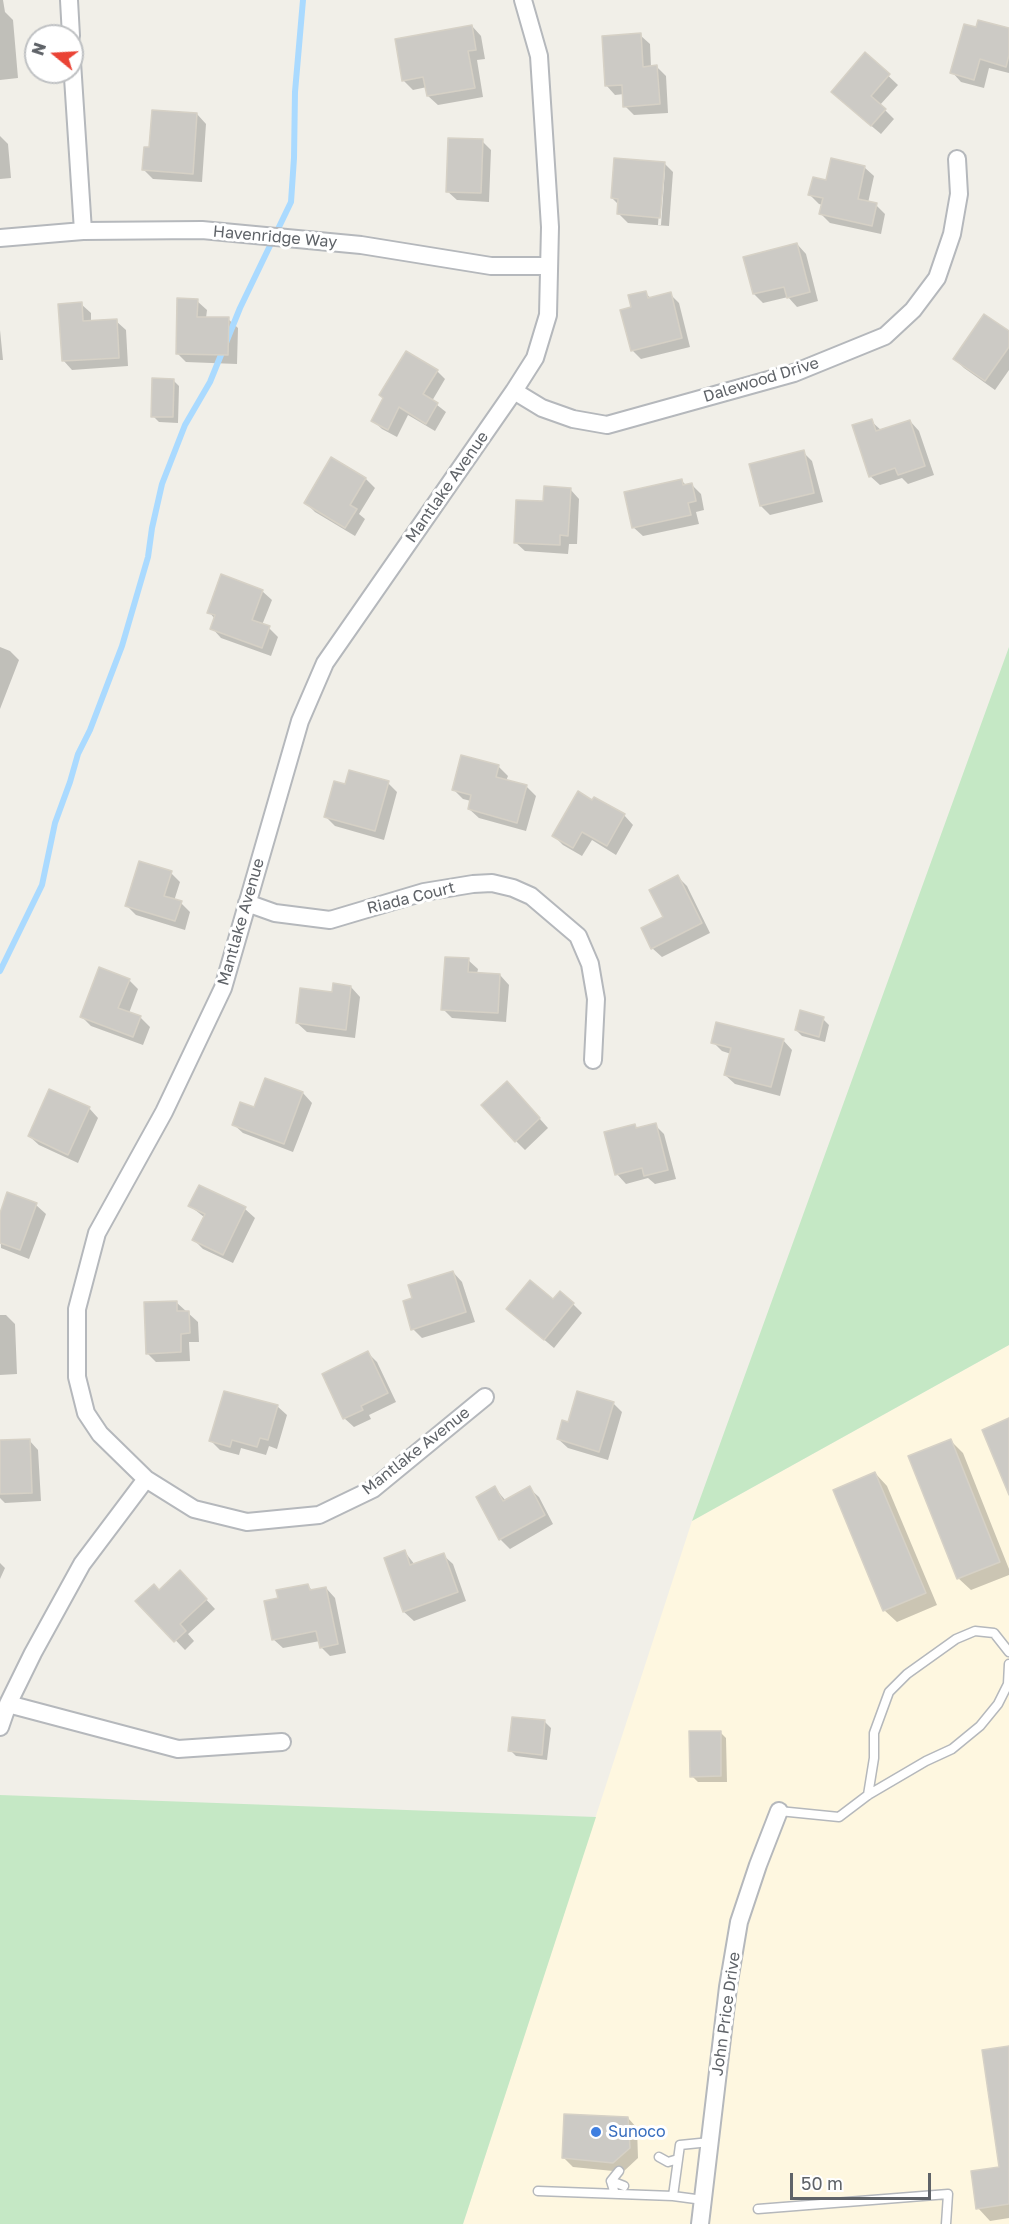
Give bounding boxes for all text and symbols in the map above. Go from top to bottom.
north arrow [24,24,84,84]
text: N [27,40,50,58]
street label: Havenridge Way [212,222,338,252]
street label: Dalewood Drive [701,353,821,407]
street label: Mantlake Avenue [401,428,493,546]
street label: Mantlake Avenue [214,856,268,988]
street label: Riada Court [365,878,457,918]
street label: Mantlake Avenue [358,1403,474,1499]
street label: John Price Drive [708,1951,744,2077]
place label: Sunoco [608,2122,666,2142]
marker: Sunoco [589,2125,603,2139]
scale bar [793,2161,934,2199]
text: 50 m [801,2172,843,2194]

